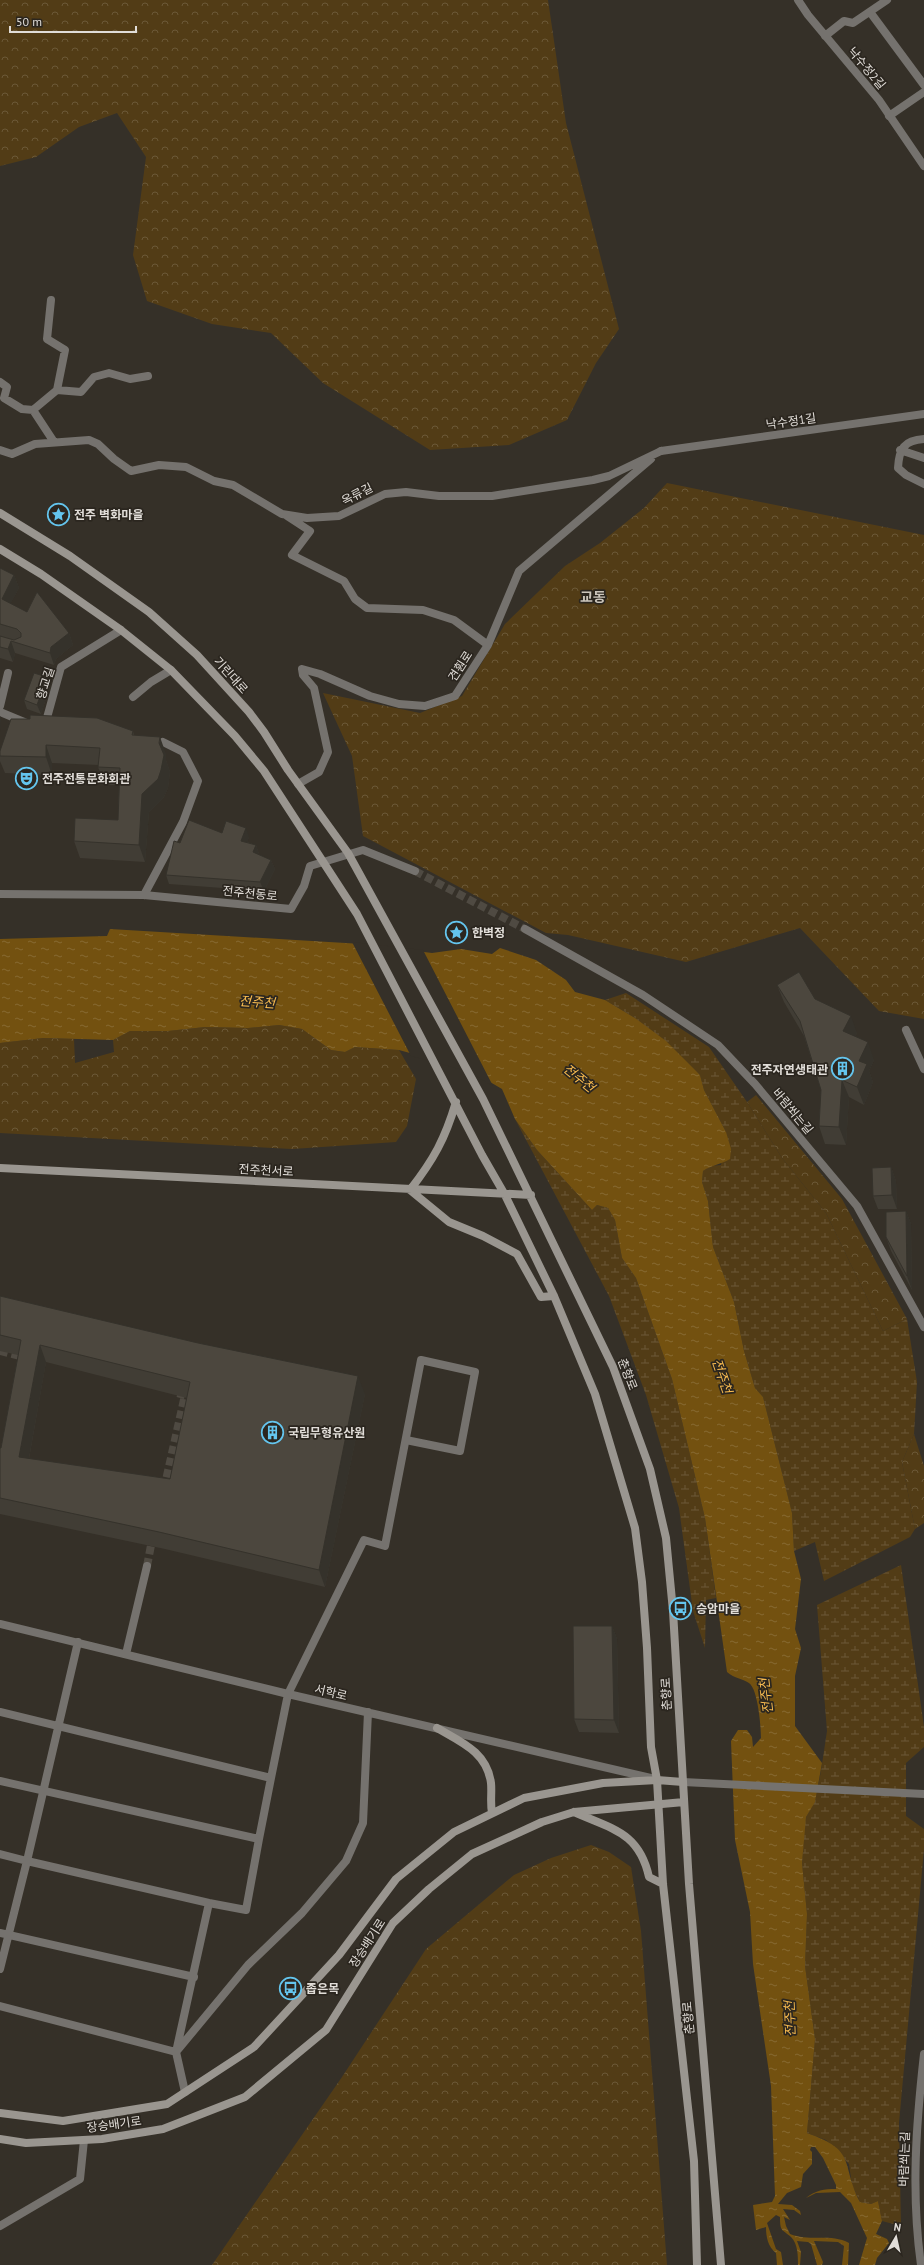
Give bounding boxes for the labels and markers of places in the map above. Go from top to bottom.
place icon: 전주 벽화마을 [46,501,72,527]
place label: 전주 벽화마을 [74,507,143,522]
theatre icon: 전주전통문화회관 [13,765,39,791]
place label: 전주전통문화회관 [42,771,130,786]
place icon: 한벽정 [443,919,469,945]
place label: 한벽정 [472,925,505,940]
building icon: 전주자연생태관 [830,1056,856,1082]
place label: 전주자연생태관 [751,1062,828,1077]
building icon: 국립무형유산원 [260,1419,286,1445]
place label: 국립무형유산원 [288,1425,365,1440]
bus stop icon: 승암마을 [668,1595,694,1621]
place label: 승암마을 [696,1601,740,1616]
bus stop icon: 좁은목 [278,1975,304,2001]
place label: 좁은목 [306,1981,339,1996]

